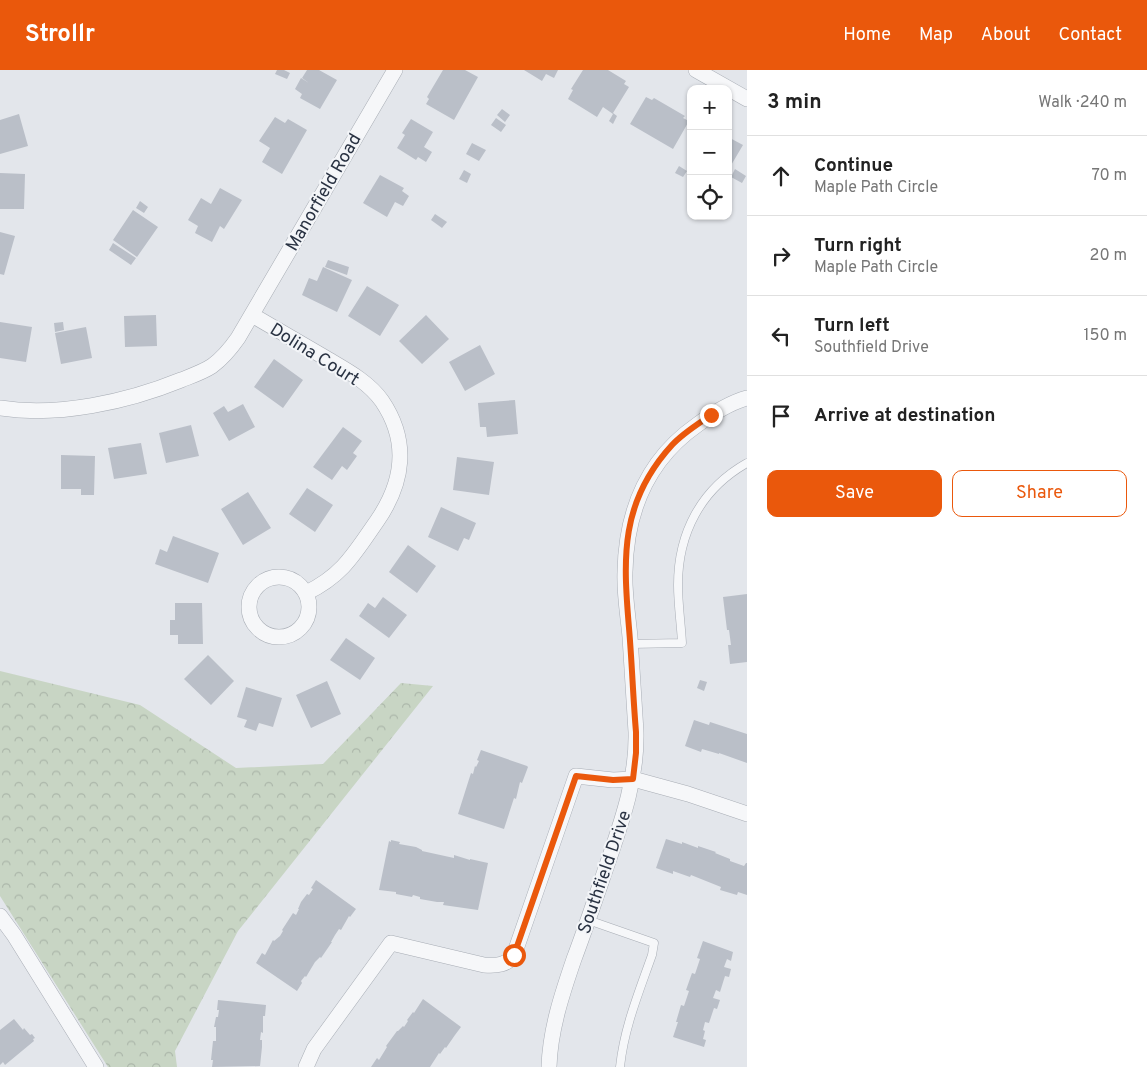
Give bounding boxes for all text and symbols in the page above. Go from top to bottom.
text: Strollr [25,20,95,50]
text: Home [843,24,891,47]
text: Map [919,24,953,47]
text: About [981,24,1030,47]
text: Contact [1058,24,1122,47]
map controls [687,85,732,220]
button: + [687,85,732,130]
text: 3 min [767,89,822,116]
text: Walk · 240 m [1038,93,1127,113]
street label: Manorfield Road [281,130,367,256]
button: − [687,130,732,175]
text: Continue [814,154,893,178]
icon: ahead [767,162,795,190]
text: 70 m [1092,166,1127,186]
button: locate [687,175,732,220]
text: Maple Path Circle [814,178,938,198]
text: Turn right [814,234,902,258]
icon: right [767,242,795,270]
text: 20 m [1090,246,1127,266]
text: Maple Path Circle [814,258,938,278]
text: Turn left [814,314,890,338]
street label: Dolina Court [265,319,363,392]
icon: left [767,322,795,350]
text: 150 m [1084,326,1127,346]
text: Southfield Drive [814,338,929,358]
icon: arrive [767,402,795,430]
route end [700,404,723,427]
text: Arrive at destination [814,404,995,428]
button: Save [767,470,942,517]
button: Share [952,470,1127,517]
street label: Southfield Drive [574,808,637,937]
route start [503,944,526,967]

